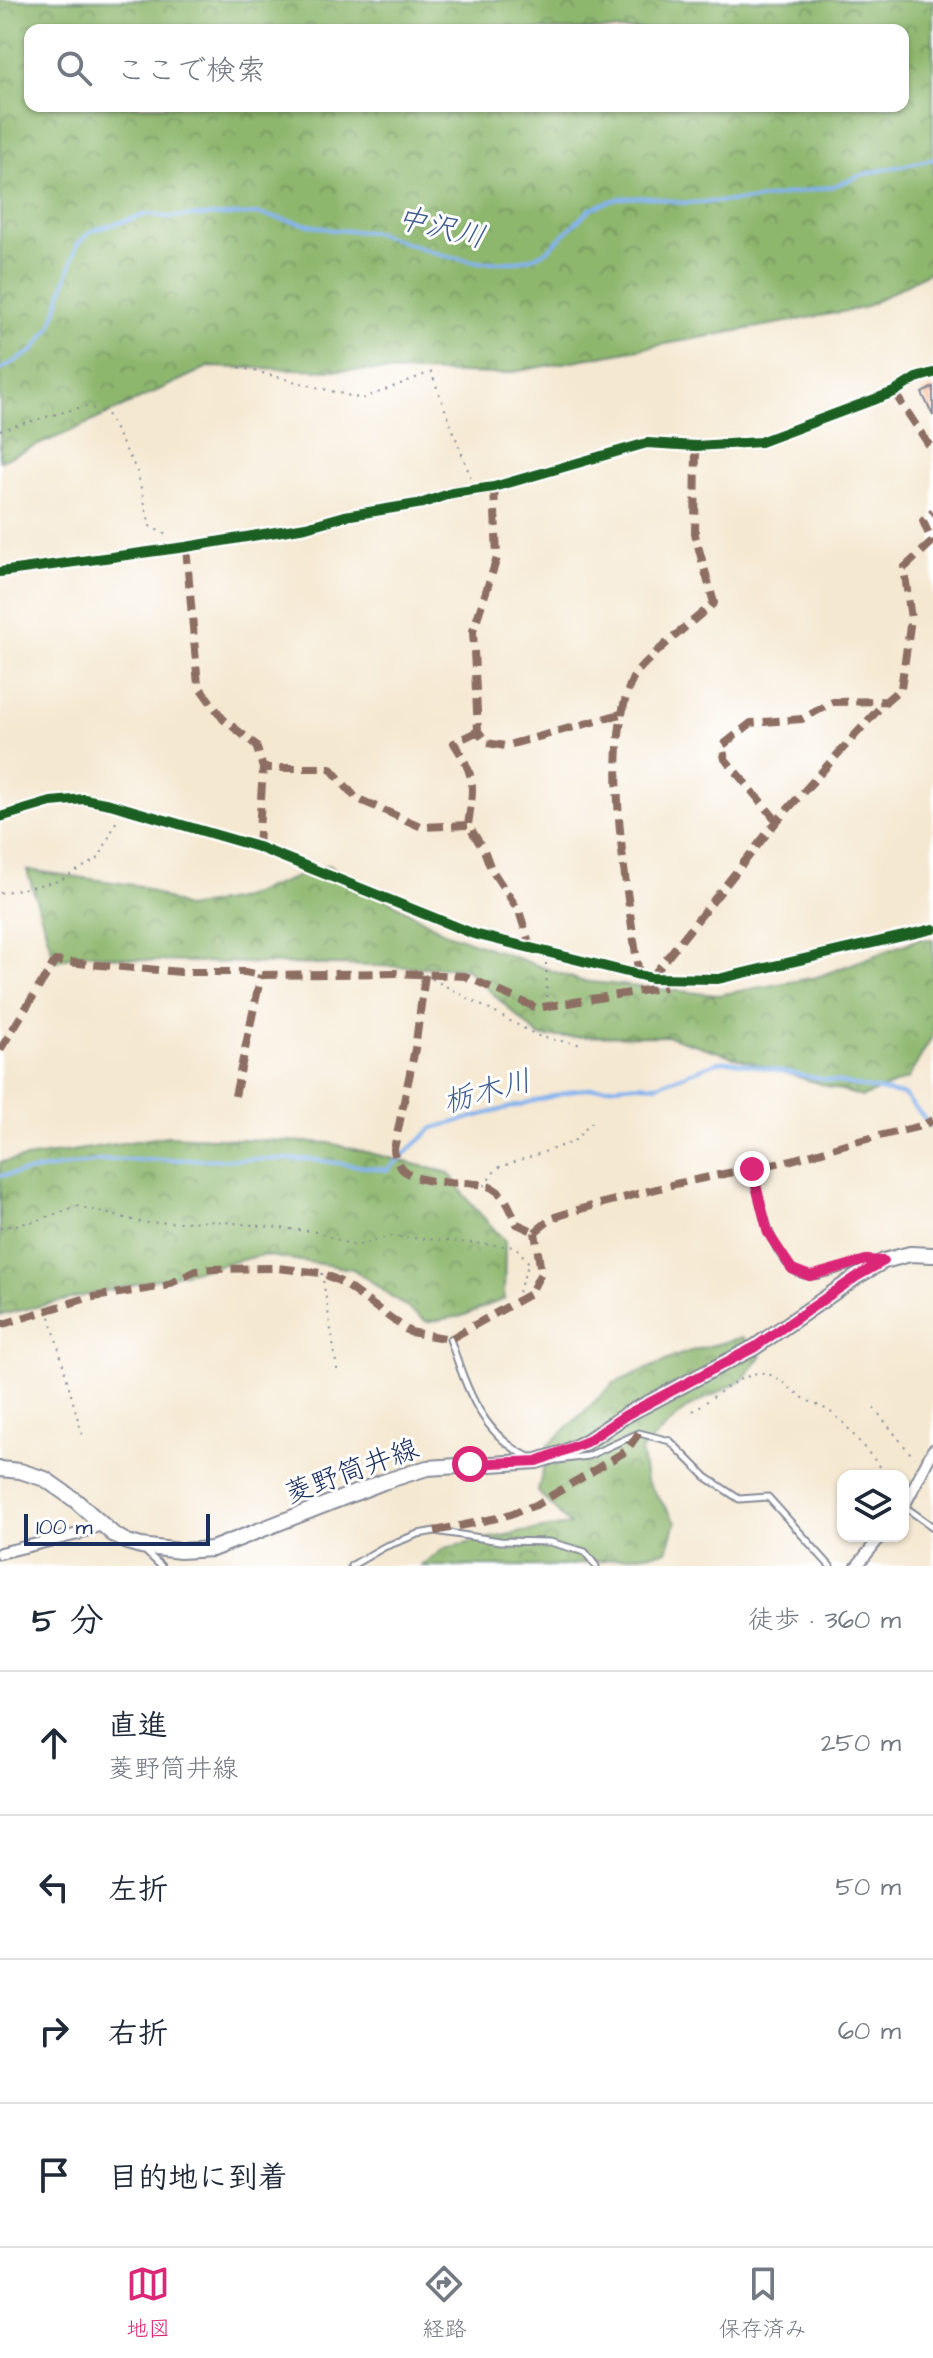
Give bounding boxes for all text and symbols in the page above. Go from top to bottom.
search box [24,24,909,112]
icon: search [52,46,96,90]
text: ここで検索 [116,50,266,92]
water label: 中沢川 [392,197,490,259]
water label: 栃木川 [438,1060,536,1124]
route end [734,1151,770,1187]
street label: 菱野筒井線 [279,1429,424,1514]
route start [452,1446,488,1482]
map controls [837,1470,909,1542]
button: layers [837,1470,909,1542]
scale bar [24,1510,210,1546]
text: 100 m [36,1512,93,1543]
text: 5 分 [32,1597,104,1645]
text: 徒歩 · 360 m [748,1602,901,1638]
text: 直進 [108,1705,168,1747]
icon: ahead [32,1721,76,1765]
text: 250 m [821,1725,901,1761]
text: 菱野筒井線 [108,1751,238,1787]
icon: left [32,1865,76,1909]
text: 左折 [108,1869,168,1911]
text: 50 m [836,1869,901,1905]
icon: right [32,2009,76,2053]
text: 右折 [108,2013,168,2055]
text: 60 m [838,2013,901,2049]
icon: arrive [32,2153,76,2197]
text: 目的地に到着 [108,2157,288,2199]
tab: 地図 [126,2262,170,2345]
tab: 経路 [422,2262,467,2345]
tab: 保存済み [719,2262,807,2345]

